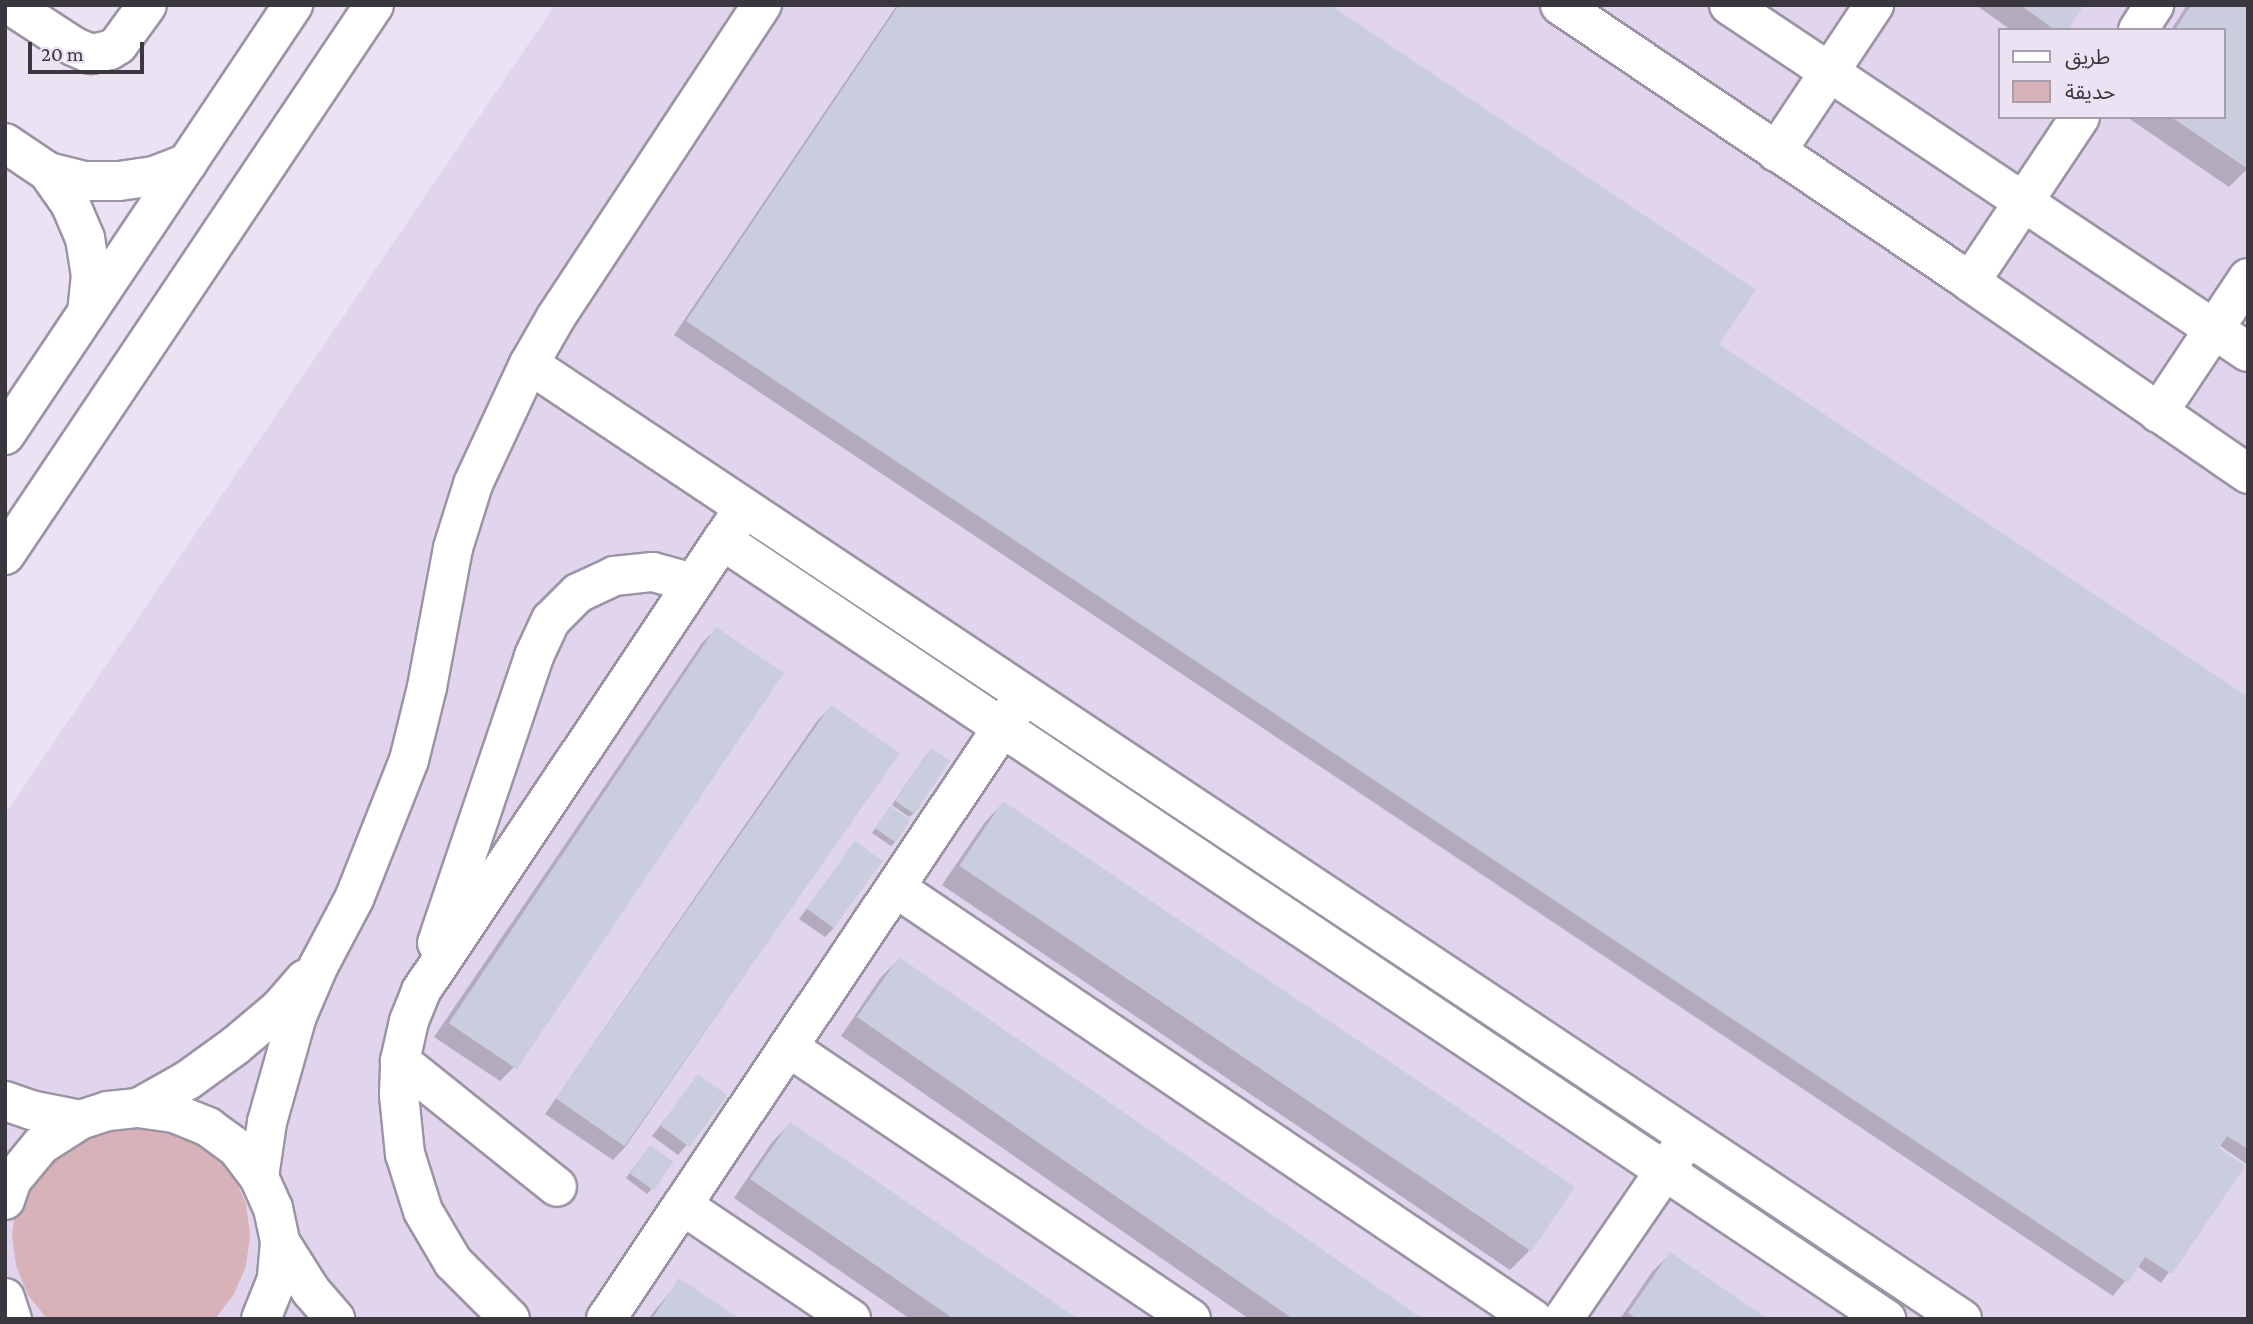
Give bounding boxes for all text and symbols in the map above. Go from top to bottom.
scale bar [32,28,147,72]
legend [1997,28,2225,119]
text: 20 m [41,42,84,66]
text: طريق [2065,45,2110,69]
text: حديقة [2065,80,2115,104]

